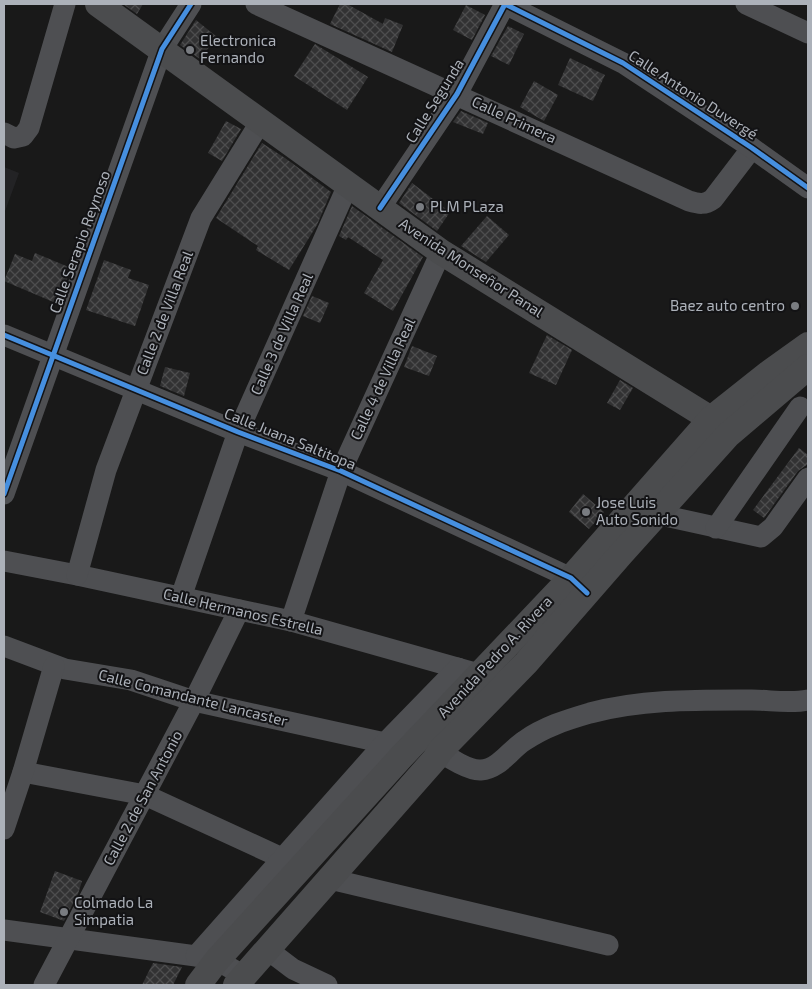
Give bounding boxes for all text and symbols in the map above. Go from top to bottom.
place label: Electronica Fernando [200,31,276,66]
marker: Electronica Fernando [184,44,196,56]
street label: Calle Antonio Duvergé [626,46,761,143]
street label: Calle Segunda [401,55,467,146]
street label: Calle Primera [469,92,560,147]
street label: Calle Serapio Reynoso [45,168,113,316]
place label: PLM PLaza [430,197,504,215]
marker: PLM PLaza [414,201,426,213]
street label: Avenida Monseñor Panal [396,214,547,321]
street label: Calle 2 de Villa Real [132,247,196,377]
street label: Calle 3 de Villa Real [246,269,316,397]
place label: Baez auto centro [670,296,785,314]
marker: Baez auto centro [789,300,801,312]
street label: Calle 4 de Villa Real [346,314,418,442]
street label: Calle Juana Saltitopa [222,403,359,473]
place label: Jose Luis Auto Sonido [596,493,678,528]
marker: Jose Luis Auto Sonido [580,506,592,518]
street label: Calle Hermanos Estrella [162,584,325,638]
street label: Avenida Pedro A. Rivera [433,592,555,721]
street label: Calle Comandante Lancaster [97,665,290,729]
street label: Calle 2 de San Antonio [99,727,185,868]
place label: Colmado La Simpatia [74,893,153,928]
marker: Colmado La Simpatia [58,906,70,918]

